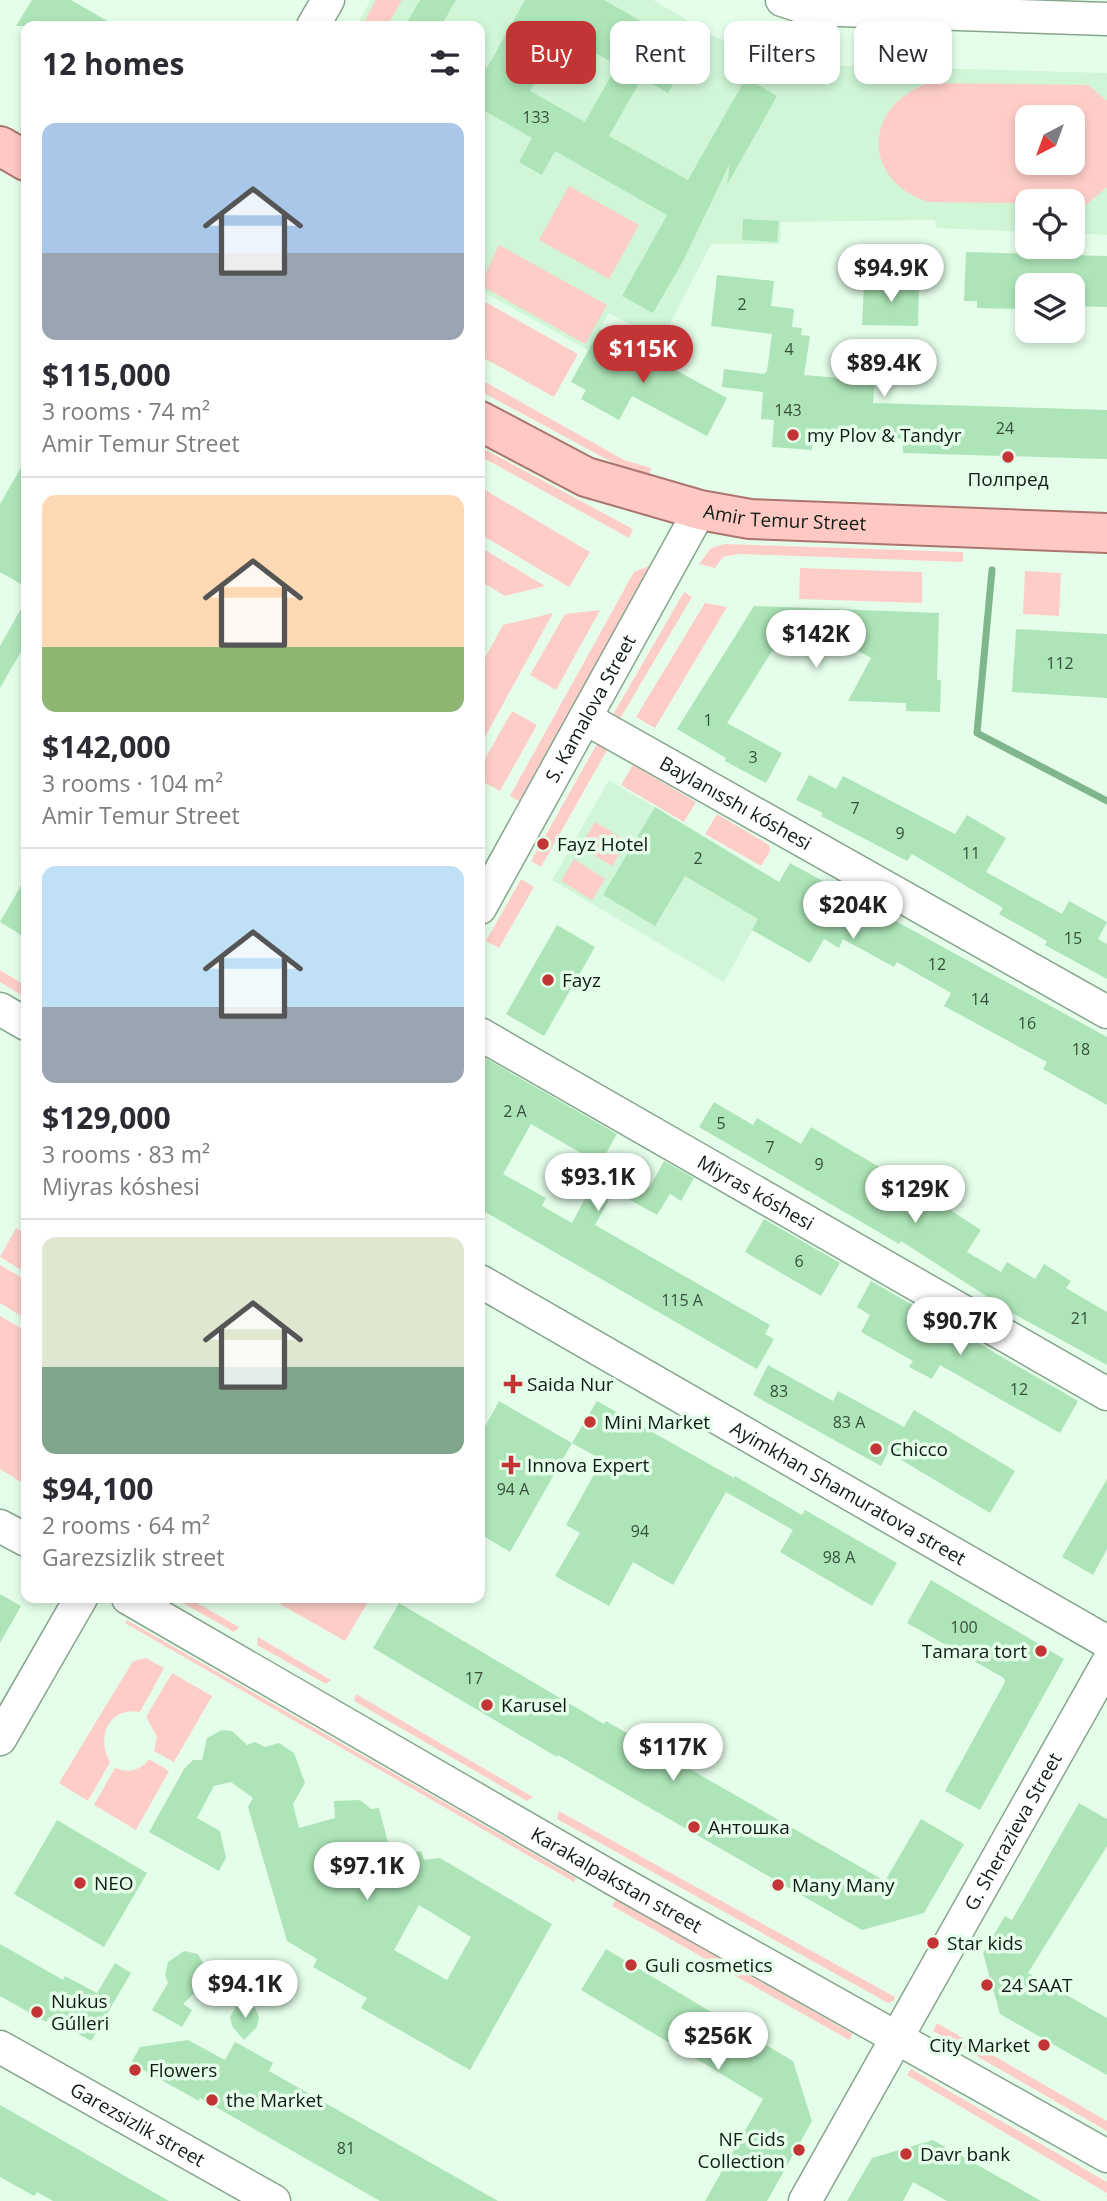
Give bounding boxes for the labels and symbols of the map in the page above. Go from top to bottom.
north arrow [1015,105,1085,175]
house number: 133 [522,106,550,128]
pin: $94.9K [834,244,948,304]
house number: 2 [737,293,747,315]
pin: $115K [594,326,692,385]
house number: 4 [784,338,794,360]
pin: $89.4K [827,340,941,399]
house number: 143 [774,399,802,421]
house number: 24 [996,417,1014,439]
place label: my Plov & Tandyr [807,422,962,448]
marker: my Plov & Tandyr [785,427,801,443]
marker: Полпред [1000,449,1016,465]
place label: Полпред [967,466,1049,492]
street label: Amir Temur Street [701,498,867,537]
pin: $142K [767,610,865,670]
street label: S. Kamalova Street [539,630,642,787]
house number: 112 [1046,652,1074,674]
house number: 1 [703,709,713,731]
house number: 3 [748,746,758,768]
street label: Baylanısshı kóshesi [655,750,816,856]
house number: 7 [850,797,860,819]
house number: 9 [895,822,905,844]
place label: Fayz Hotel [557,831,648,857]
marker: Fayz Hotel [535,836,551,852]
house number: 11 [962,842,980,864]
house number: 2 [693,847,703,869]
pin: $204K [804,881,902,941]
house number: 15 [1064,927,1082,949]
house number: 12 [928,953,946,975]
place label: Fayz [562,967,601,993]
marker: Fayz [540,972,556,988]
house number: 14 [971,988,989,1010]
house number: 16 [1018,1012,1036,1034]
house number: 18 [1072,1038,1090,1060]
house number: 2 А [503,1100,528,1122]
house number: 5 [716,1112,726,1134]
house number: 7 [765,1136,775,1158]
street label: Miyras kóshesi [693,1149,819,1236]
house number: 9 [814,1153,824,1175]
pin: $93.1K [541,1154,655,1213]
pin: $129K [866,1166,964,1225]
house number: 6 [794,1250,804,1272]
house number: 115 А [661,1289,704,1311]
pin: $90.7K [903,1298,1017,1357]
house number: 21 [1071,1307,1089,1329]
place label: Saida Nur [527,1371,614,1397]
marker: Saida Nur [505,1376,521,1392]
house number: 12 [1010,1378,1028,1400]
house number: 83 [770,1380,788,1402]
place label: Mini Market [604,1409,710,1435]
house number: 83 А [833,1411,866,1433]
marker: Mini Market [582,1414,598,1430]
street label: Ayimkhan Shamuratova street [726,1415,971,1571]
place label: Chicco [890,1436,948,1462]
marker: Chicco [868,1441,884,1457]
place label: Innova Expert [527,1452,650,1478]
marker: Innova Expert [501,1455,521,1475]
house number: 94 А [497,1478,530,1500]
house number: 94 [631,1520,649,1542]
house number: 98 А [823,1546,856,1568]
house number: 100 [950,1616,978,1638]
place label: Tamara tort [922,1638,1027,1664]
marker: Tamara tort [1033,1643,1049,1659]
house number: 17 [465,1667,483,1689]
place label: Karusel [501,1692,567,1718]
marker: Karusel [479,1697,495,1713]
pin: $117K [624,1724,722,1783]
street label: G. Sherazieva Street [958,1748,1068,1915]
place label: Антошка [708,1814,790,1840]
marker: Антошка [686,1819,702,1835]
street label: Karakalpakstan street [526,1821,707,1939]
pin: $97.1K [310,1842,424,1902]
place label: NEO [94,1870,134,1896]
place label: Many Many [792,1872,895,1898]
marker: NEO [72,1875,88,1891]
marker: Many Many [770,1877,786,1893]
place label: Star kids [947,1930,1023,1956]
marker: Star kids [925,1935,941,1951]
place label: Guli cosmetics [645,1952,773,1978]
marker: Guli cosmetics [623,1957,639,1973]
pin: $94.1K [188,1960,302,2020]
place label: 24 SAAT [1001,1972,1073,1998]
marker: 24 SAAT [979,1977,995,1993]
place label: Nukus Gúlleri [51,1988,109,2036]
marker: Nukus Gúlleri [29,2004,45,2020]
pin: $256K [669,2012,767,2072]
place label: City Market [929,2032,1030,2058]
marker: City Market [1036,2037,1052,2053]
place label: Flowers [149,2057,217,2083]
marker: Flowers [127,2062,143,2078]
street label: Garezsizlik street [66,2076,210,2173]
place label: the Market [226,2087,323,2113]
marker: the Market [204,2092,220,2108]
place label: NF Cids Collection [698,2126,785,2174]
house number: 81 [337,2137,355,2159]
place label: Davr bank [920,2141,1010,2167]
marker: NF Cids Collection [791,2142,807,2158]
marker: Davr bank [898,2146,914,2162]

